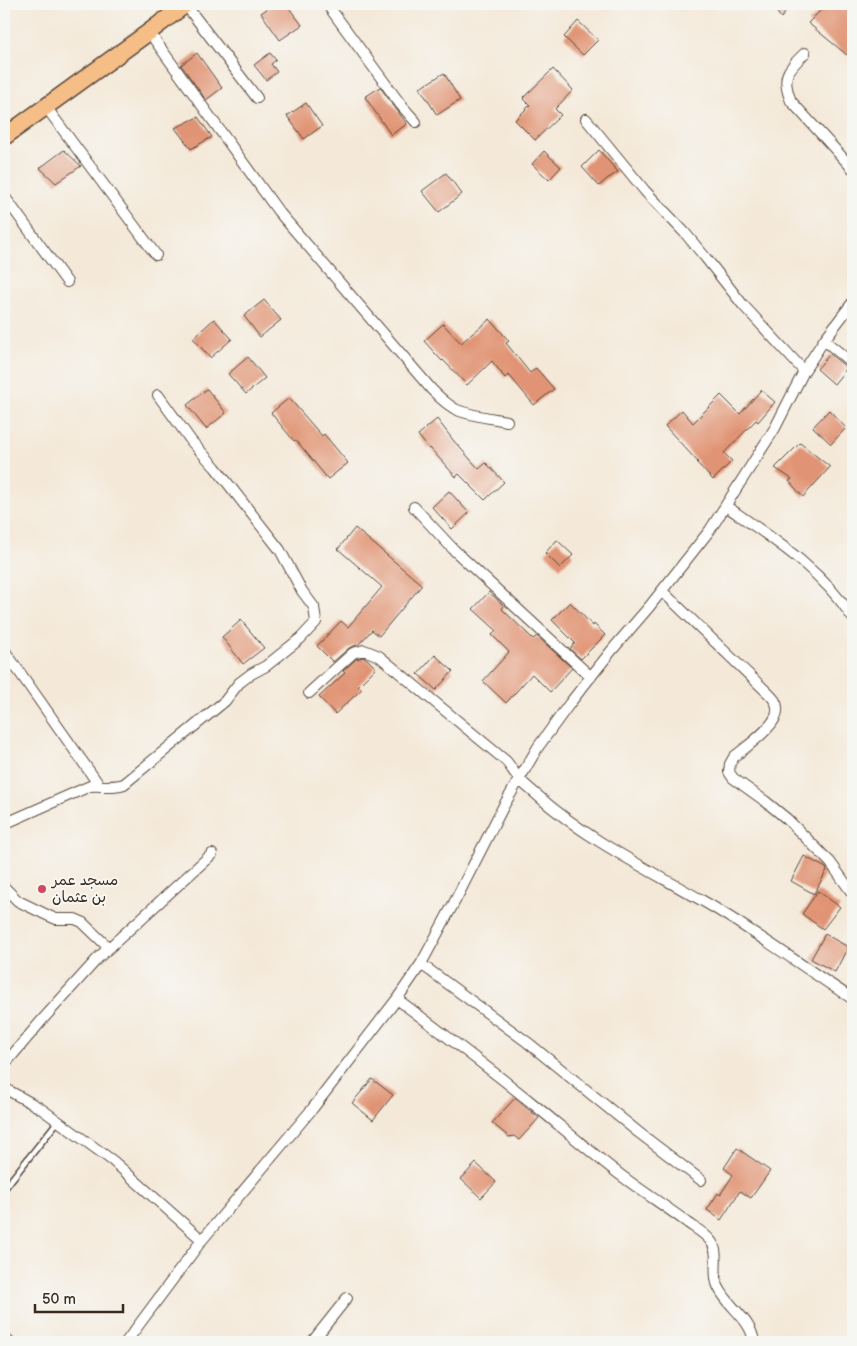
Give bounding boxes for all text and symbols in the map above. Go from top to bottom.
place label: مسجد عمر بن عثمان [50,871,118,907]
marker: مسجد عمر بن عثمان [36,883,48,895]
scale bar [35,1281,122,1313]
text: 50 m [42,1290,76,1309]

